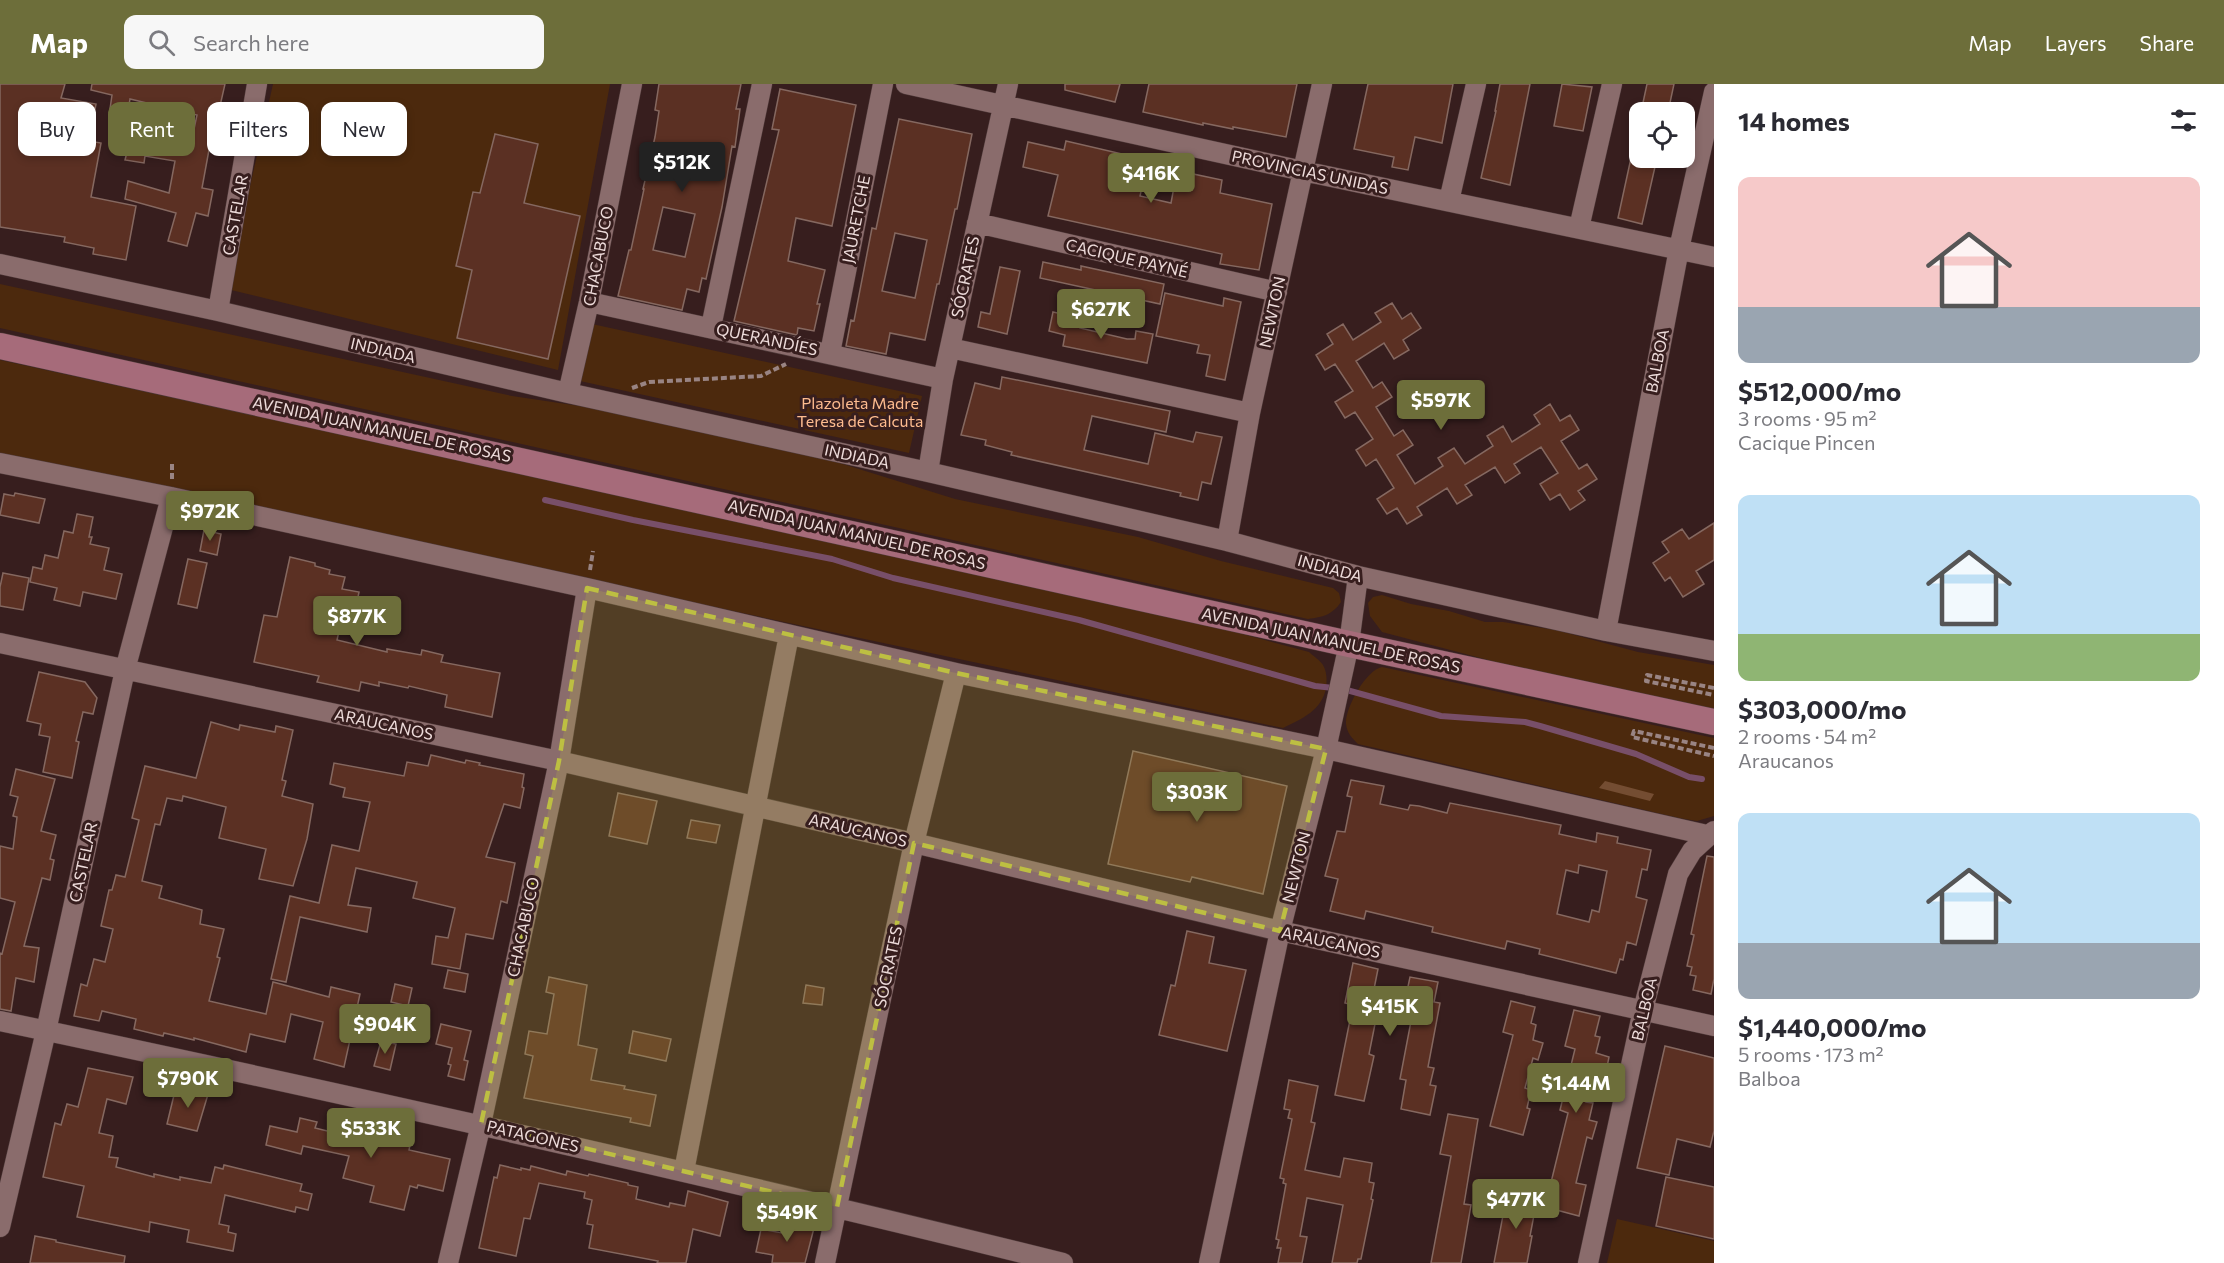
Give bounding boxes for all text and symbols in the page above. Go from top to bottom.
search box [124,15,544,69]
text: Map [30,25,88,59]
icon: search [145,26,178,59]
text: Search here [193,29,309,56]
text: Map [1968,30,2012,55]
text: Layers [2045,30,2107,55]
text: Share [2140,30,2194,55]
chip: Buy [18,102,96,156]
chip: Rent [108,102,195,156]
chip: Filters [207,102,309,156]
chip: New [321,102,407,156]
map controls [1629,102,1695,168]
button: locate [1629,102,1695,168]
icon: filters [2167,104,2200,137]
text: 14 homes [1738,105,1850,136]
pin: $512K [640,142,724,193]
street label: PROVINCIAS UNIDAS [1230,146,1390,197]
text: $512K [653,149,711,173]
pin: $416K [1109,153,1193,204]
text: $416K [1122,160,1180,184]
street label: CASTELAR [218,173,251,257]
street label: JAURETCHE [838,173,873,265]
street label: CHACABUCO [578,204,617,308]
icon: home [1915,216,2023,324]
street label: SÓCRATES [947,234,982,319]
street label: CACIQUE PAYNÉ [1064,234,1190,281]
street label: NEWTON [1255,274,1288,349]
pin: $627K [1059,289,1143,340]
text: $627K [1071,296,1131,320]
street label: QUERANDÍES [715,318,820,359]
street label: BALBOA [1641,327,1672,394]
street label: INDIADA [349,333,417,366]
text: $512,000/mo [1738,375,1901,406]
pin: $597K [1399,380,1483,431]
text: $597K [1411,387,1471,411]
street label: AVENIDA JUAN MANUEL DE ROSAS [251,392,513,465]
park label: Plazoleta Madre Teresa de Calcuta [797,393,923,430]
text: 3 rooms · 95 m² [1738,406,1877,430]
text: Cacique Pincen [1738,430,1875,454]
street label: INDIADA [823,439,891,472]
pin: $972K [168,491,252,542]
street label: AVENIDA JUAN MANUEL DE ROSAS [726,495,988,572]
text: $972K [180,498,240,522]
icon: home [1915,534,2023,642]
street label: INDIADA [1296,550,1365,585]
pin: $877K [315,596,399,647]
text: $877K [327,603,387,627]
street label: AVENIDA JUAN MANUEL DE ROSAS [1200,603,1462,676]
text: $303,000/mo [1738,693,1907,724]
street label: ARAUCANOS [333,704,435,743]
text: 2 rooms · 54 m² [1738,724,1876,748]
text: Araucanos [1738,748,1834,772]
pin: $303K [1155,772,1239,823]
text: $303K [1166,779,1228,803]
street label: ARAUCANOS [807,809,909,850]
street label: CASTELAR [65,820,100,904]
street label: NEWTON [1277,829,1314,904]
icon: home [1915,852,2023,960]
street label: CHACABUCO [503,875,542,979]
street label: ARAUCANOS [1280,922,1382,961]
street label: SÓCRATES [870,924,905,1009]
street label: BALBOA [1627,975,1660,1042]
pin: $415K [1348,986,1432,1037]
text: $415K [1361,993,1419,1017]
pin: $904K [343,1004,427,1055]
text: $904K [353,1011,417,1035]
text: $1,440,000/mo [1738,1011,1926,1042]
text: 5 rooms · 173 m² [1738,1042,1884,1066]
pin: $790K [146,1058,230,1109]
pin: $1.44M [1527,1063,1625,1114]
text: $790K [157,1065,219,1089]
text: Balboa [1738,1066,1801,1090]
text: $1.44M [1541,1070,1611,1094]
pin: $533K [329,1108,413,1159]
text: $533K [341,1115,401,1139]
street label: PATAGONES [485,1116,581,1155]
pin: $477K [1474,1179,1558,1230]
text: $477K [1486,1186,1546,1210]
pin: $549K [745,1192,829,1243]
text: $549K [756,1199,818,1223]

